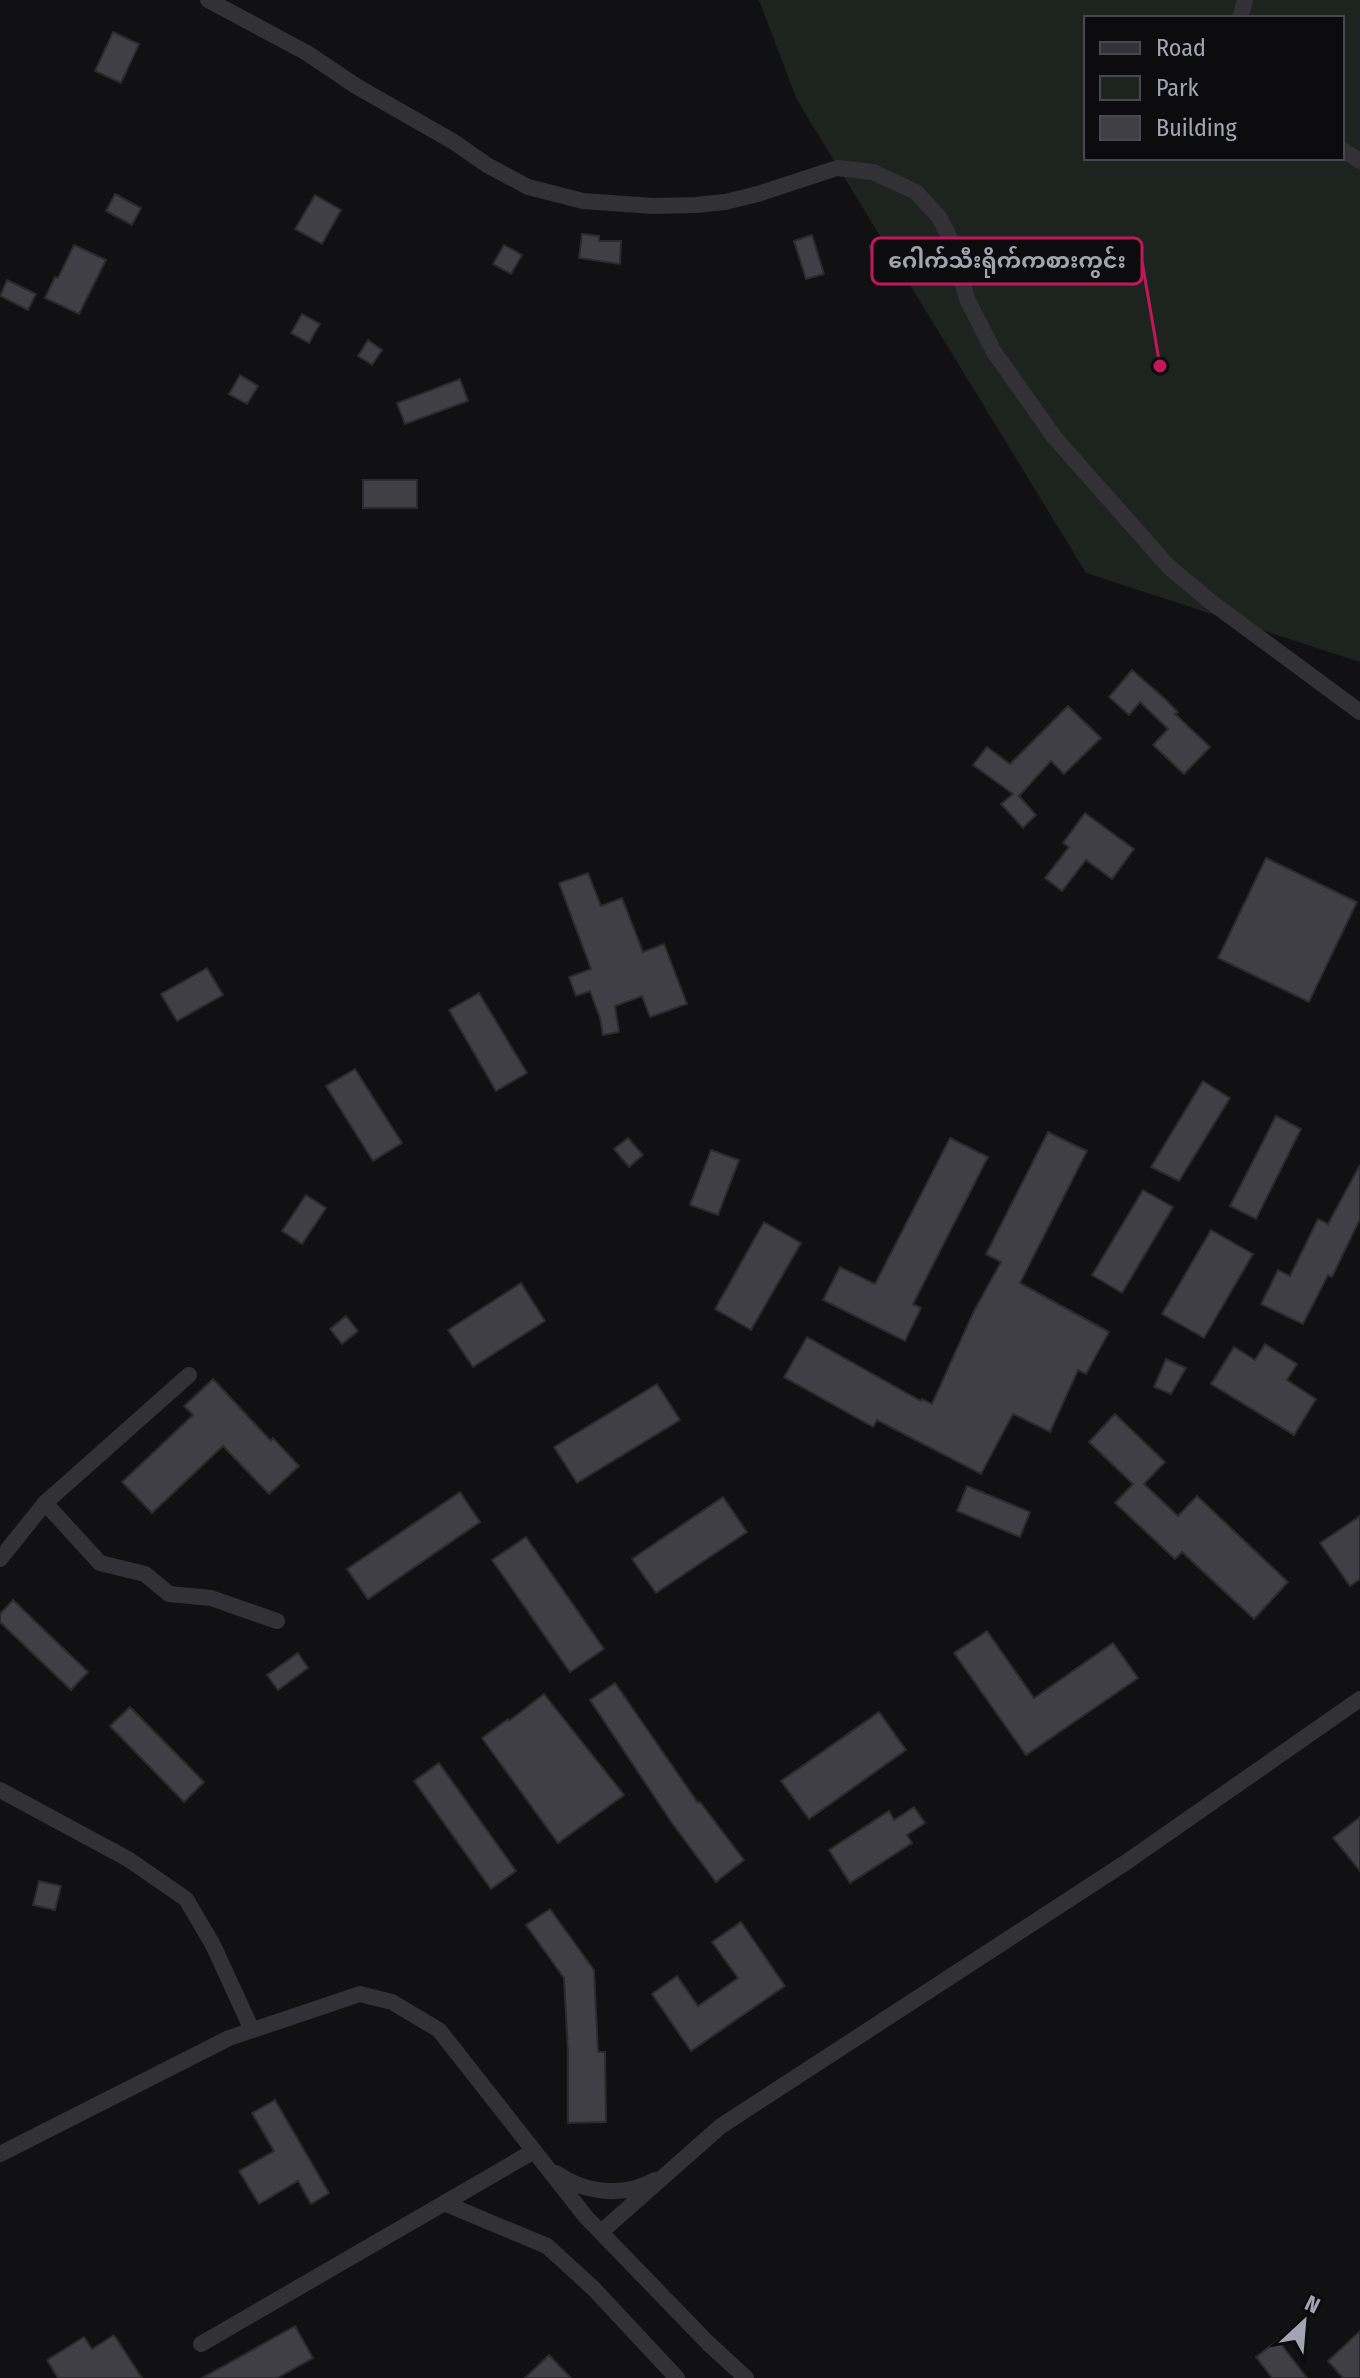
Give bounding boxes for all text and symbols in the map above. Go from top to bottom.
legend [1084,16,1344,160]
text: Road [1156,34,1206,62]
text: Park [1156,74,1199,102]
text: Building [1156,114,1238,142]
callout: ဂေါက်သီးရိုက်ကစားကွင်း [872,238,1142,284]
text: ဂေါက်သီးရိုက်ကစားကွင်း [888,245,1126,278]
north arrow [1264,2282,1344,2362]
text: N [1301,2289,1324,2319]

